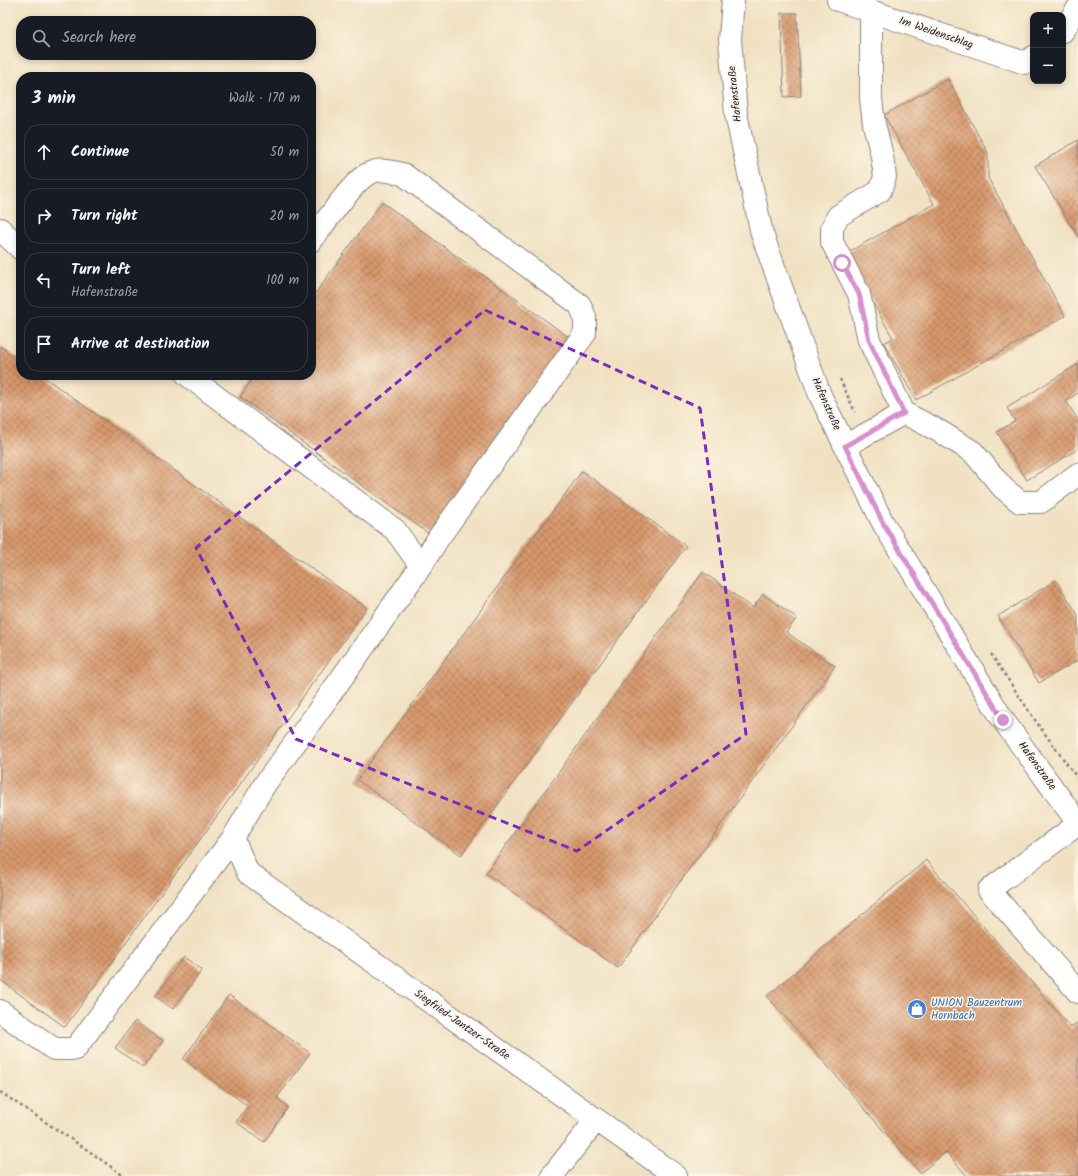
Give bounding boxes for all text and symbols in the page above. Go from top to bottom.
street label: Im Weidenschlag [896,12,976,54]
map controls [1030,12,1066,84]
button: + [1030,12,1066,48]
search box [16,16,316,60]
text: Search here [62,26,136,50]
icon: search [30,27,52,49]
button: − [1030,48,1066,84]
street label: Hafenstraße [723,65,747,123]
text: 3 min [32,85,76,112]
text: Walk · 170 m [229,88,300,109]
text: Continue [71,140,129,164]
icon: ahead [33,141,55,163]
text: 50 m [270,142,299,163]
text: Turn right [71,204,138,228]
icon: right [33,205,55,227]
text: 20 m [269,206,299,227]
route start [833,254,851,272]
text: Turn left [71,258,131,282]
icon: left [33,269,55,291]
text: 100 m [266,270,299,291]
text: Hafenstraße [71,282,138,303]
text: Arrive at destination [71,332,210,356]
icon: arrive [33,333,55,355]
street label: Hafenstraße [806,374,846,434]
route end [994,711,1012,729]
street label: Hafenstraße [1013,738,1061,794]
street label: Siegfried-Jantzer-Straße [410,985,514,1065]
place label: UNION Bauzentrum Hornbach [931,994,1022,1025]
shop icon: UNION Bauzentrum Hornbach [906,998,928,1020]

